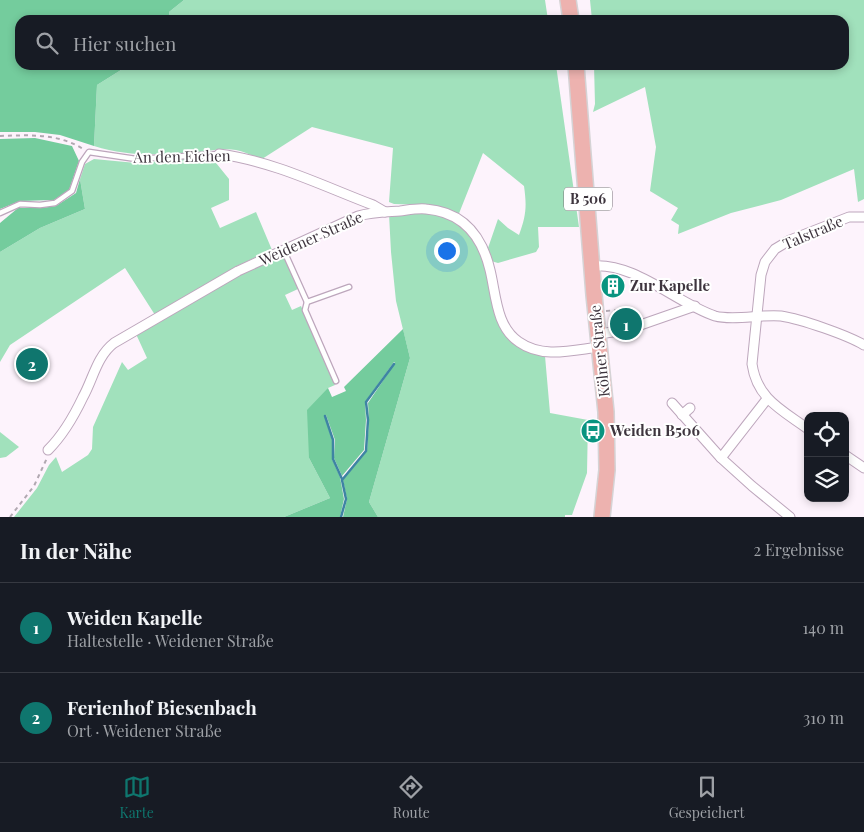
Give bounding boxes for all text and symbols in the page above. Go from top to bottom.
search box [15,15,849,70]
icon: search [33,29,61,57]
text: Hier suchen [73,30,176,56]
street label: An den Eichen [132,145,231,167]
road number: B 506 [564,188,612,210]
street label: Weidener Straße [255,206,366,270]
street label: Talstraße [780,210,846,254]
your location [434,238,460,264]
building icon: Zur Kapelle [600,273,626,299]
place label: Zur Kapelle [630,275,711,295]
street label: Kölner Straße [584,304,614,398]
pin: 1 [610,305,642,343]
pin: 2 [16,345,48,383]
map controls [804,412,849,502]
button: locate [804,412,849,457]
bus stop icon: Weiden B506 [580,418,606,444]
place label: Weiden B506 [609,420,700,440]
button: layers [804,457,849,502]
text: In der Nähe [20,536,132,564]
text: 2 Ergebnisse [753,539,844,560]
text: Weiden Kapelle [67,604,202,630]
text: 1 [33,617,39,638]
text: 140 m [802,617,844,638]
text: Haltestelle · Weidener Straße [67,630,274,651]
text: Ferienhof Biesenbach [67,694,257,720]
text: 2 [32,707,40,728]
text: 310 m [803,707,844,728]
text: Ort · Weidener Straße [67,720,222,741]
tab: Karte [119,773,154,822]
tab: Route [393,773,430,822]
tab: Gespeichert [669,773,745,822]

